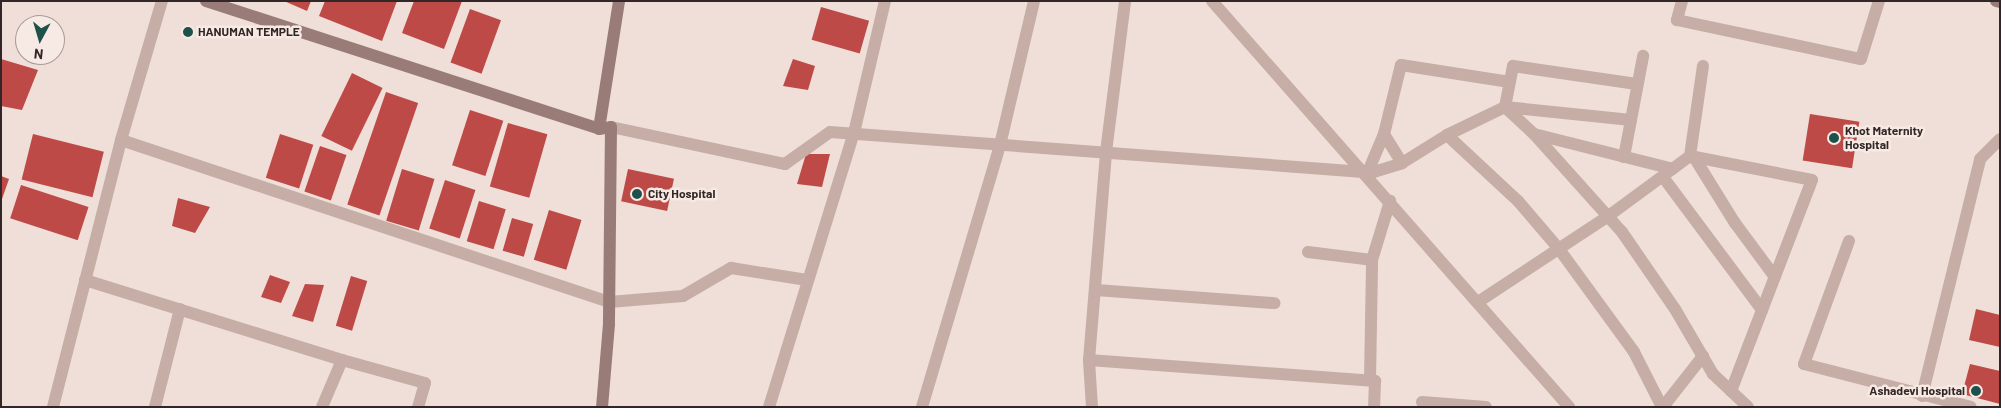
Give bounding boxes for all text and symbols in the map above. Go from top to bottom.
north arrow [15,15,65,65]
place label: HANUMAN TEMPLE [198,25,300,39]
marker: HANUMAN TEMPLE [182,26,194,38]
text: N [33,45,44,63]
place label: Khot Maternity Hospital [1845,124,1923,152]
marker: Khot Maternity Hospital [1827,131,1841,145]
marker: City Hospital [630,187,644,201]
place label: City Hospital [648,187,715,201]
place label: Ashadevi Hospital [1869,384,1965,398]
marker: Ashadevi Hospital [1969,384,1983,398]

